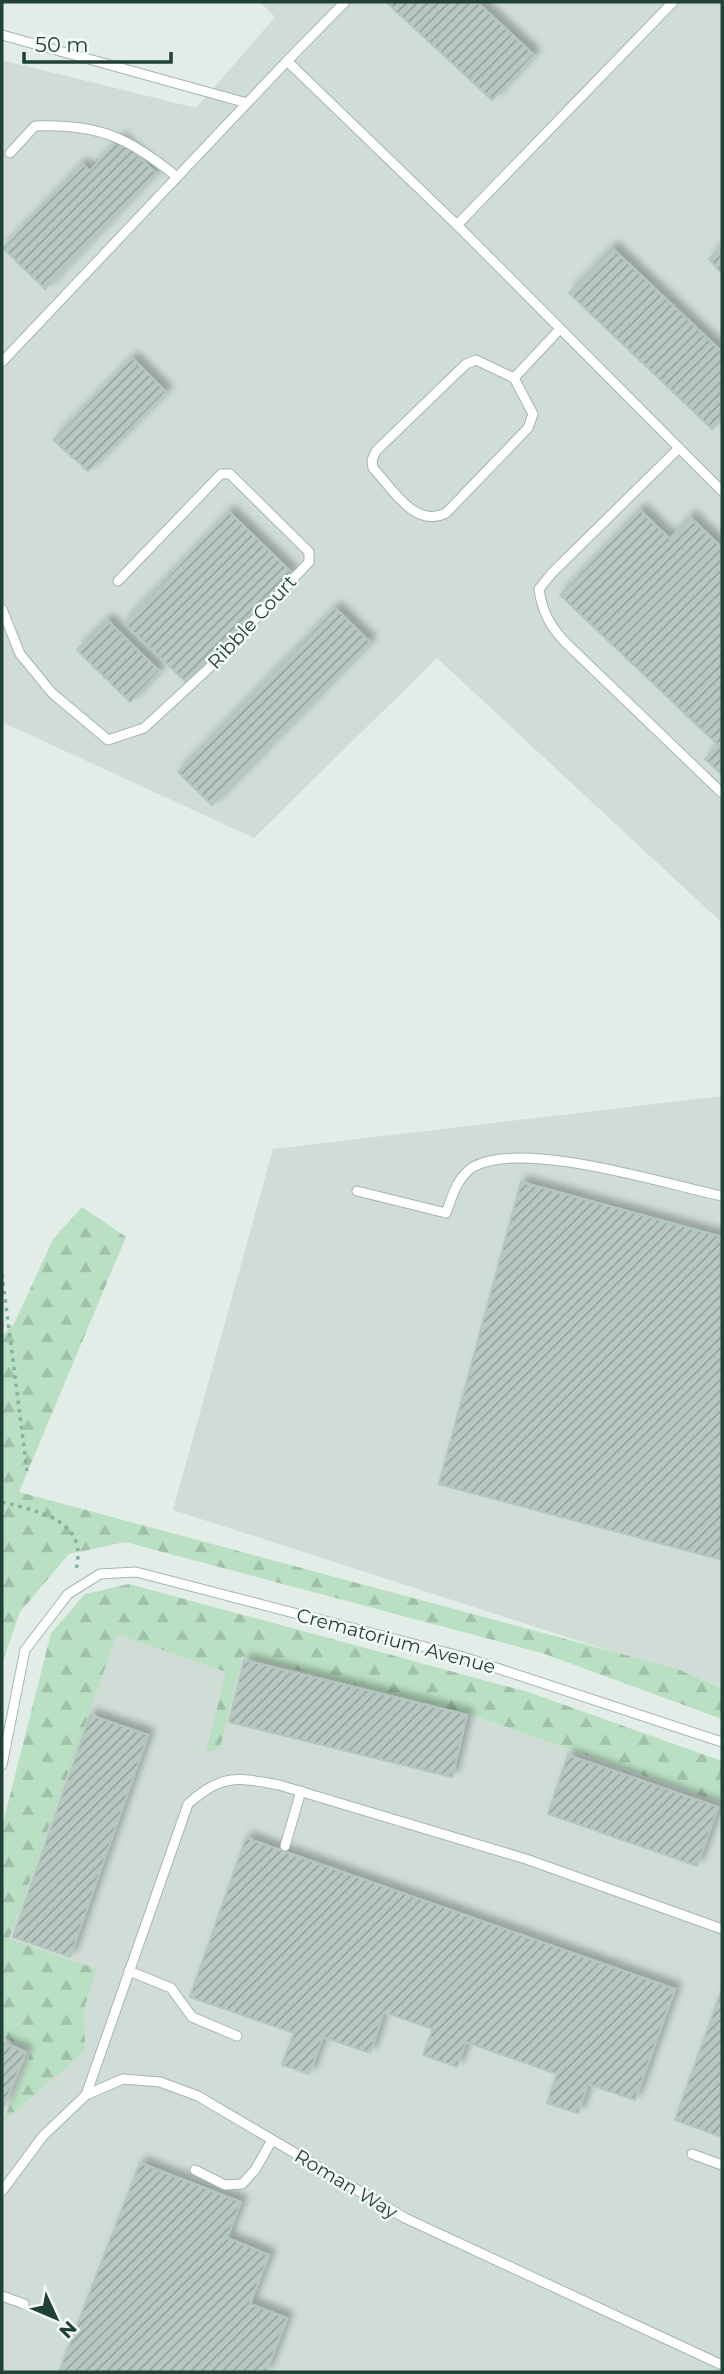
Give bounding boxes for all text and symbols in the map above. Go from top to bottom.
scale bar [24,21,172,65]
text: 50 m [35,32,89,57]
street label: Ribble Court [203,570,301,674]
street label: Crematorium Avenue [294,1603,498,1679]
street label: Roman Way [290,2144,402,2224]
north arrow [21,2283,91,2353]
text: N [54,2316,81,2343]

